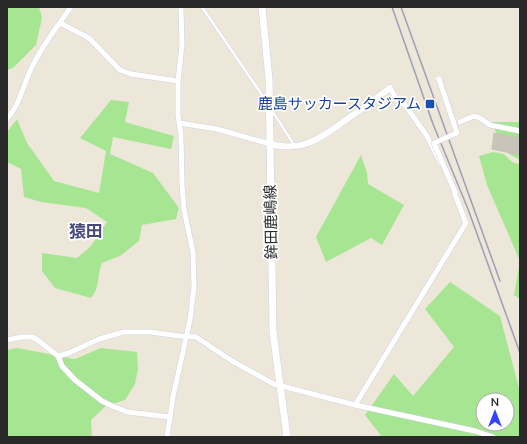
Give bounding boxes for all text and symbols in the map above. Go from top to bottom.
place label: 鹿島サッカースタジアム [258,94,421,113]
marker: 鹿島サッカースタジアム [424,98,436,110]
street label: 鉾田鹿嶋線 [260,184,281,260]
district label: 猿田 [69,220,103,241]
north arrow [475,392,515,432]
text: N [491,395,499,409]

